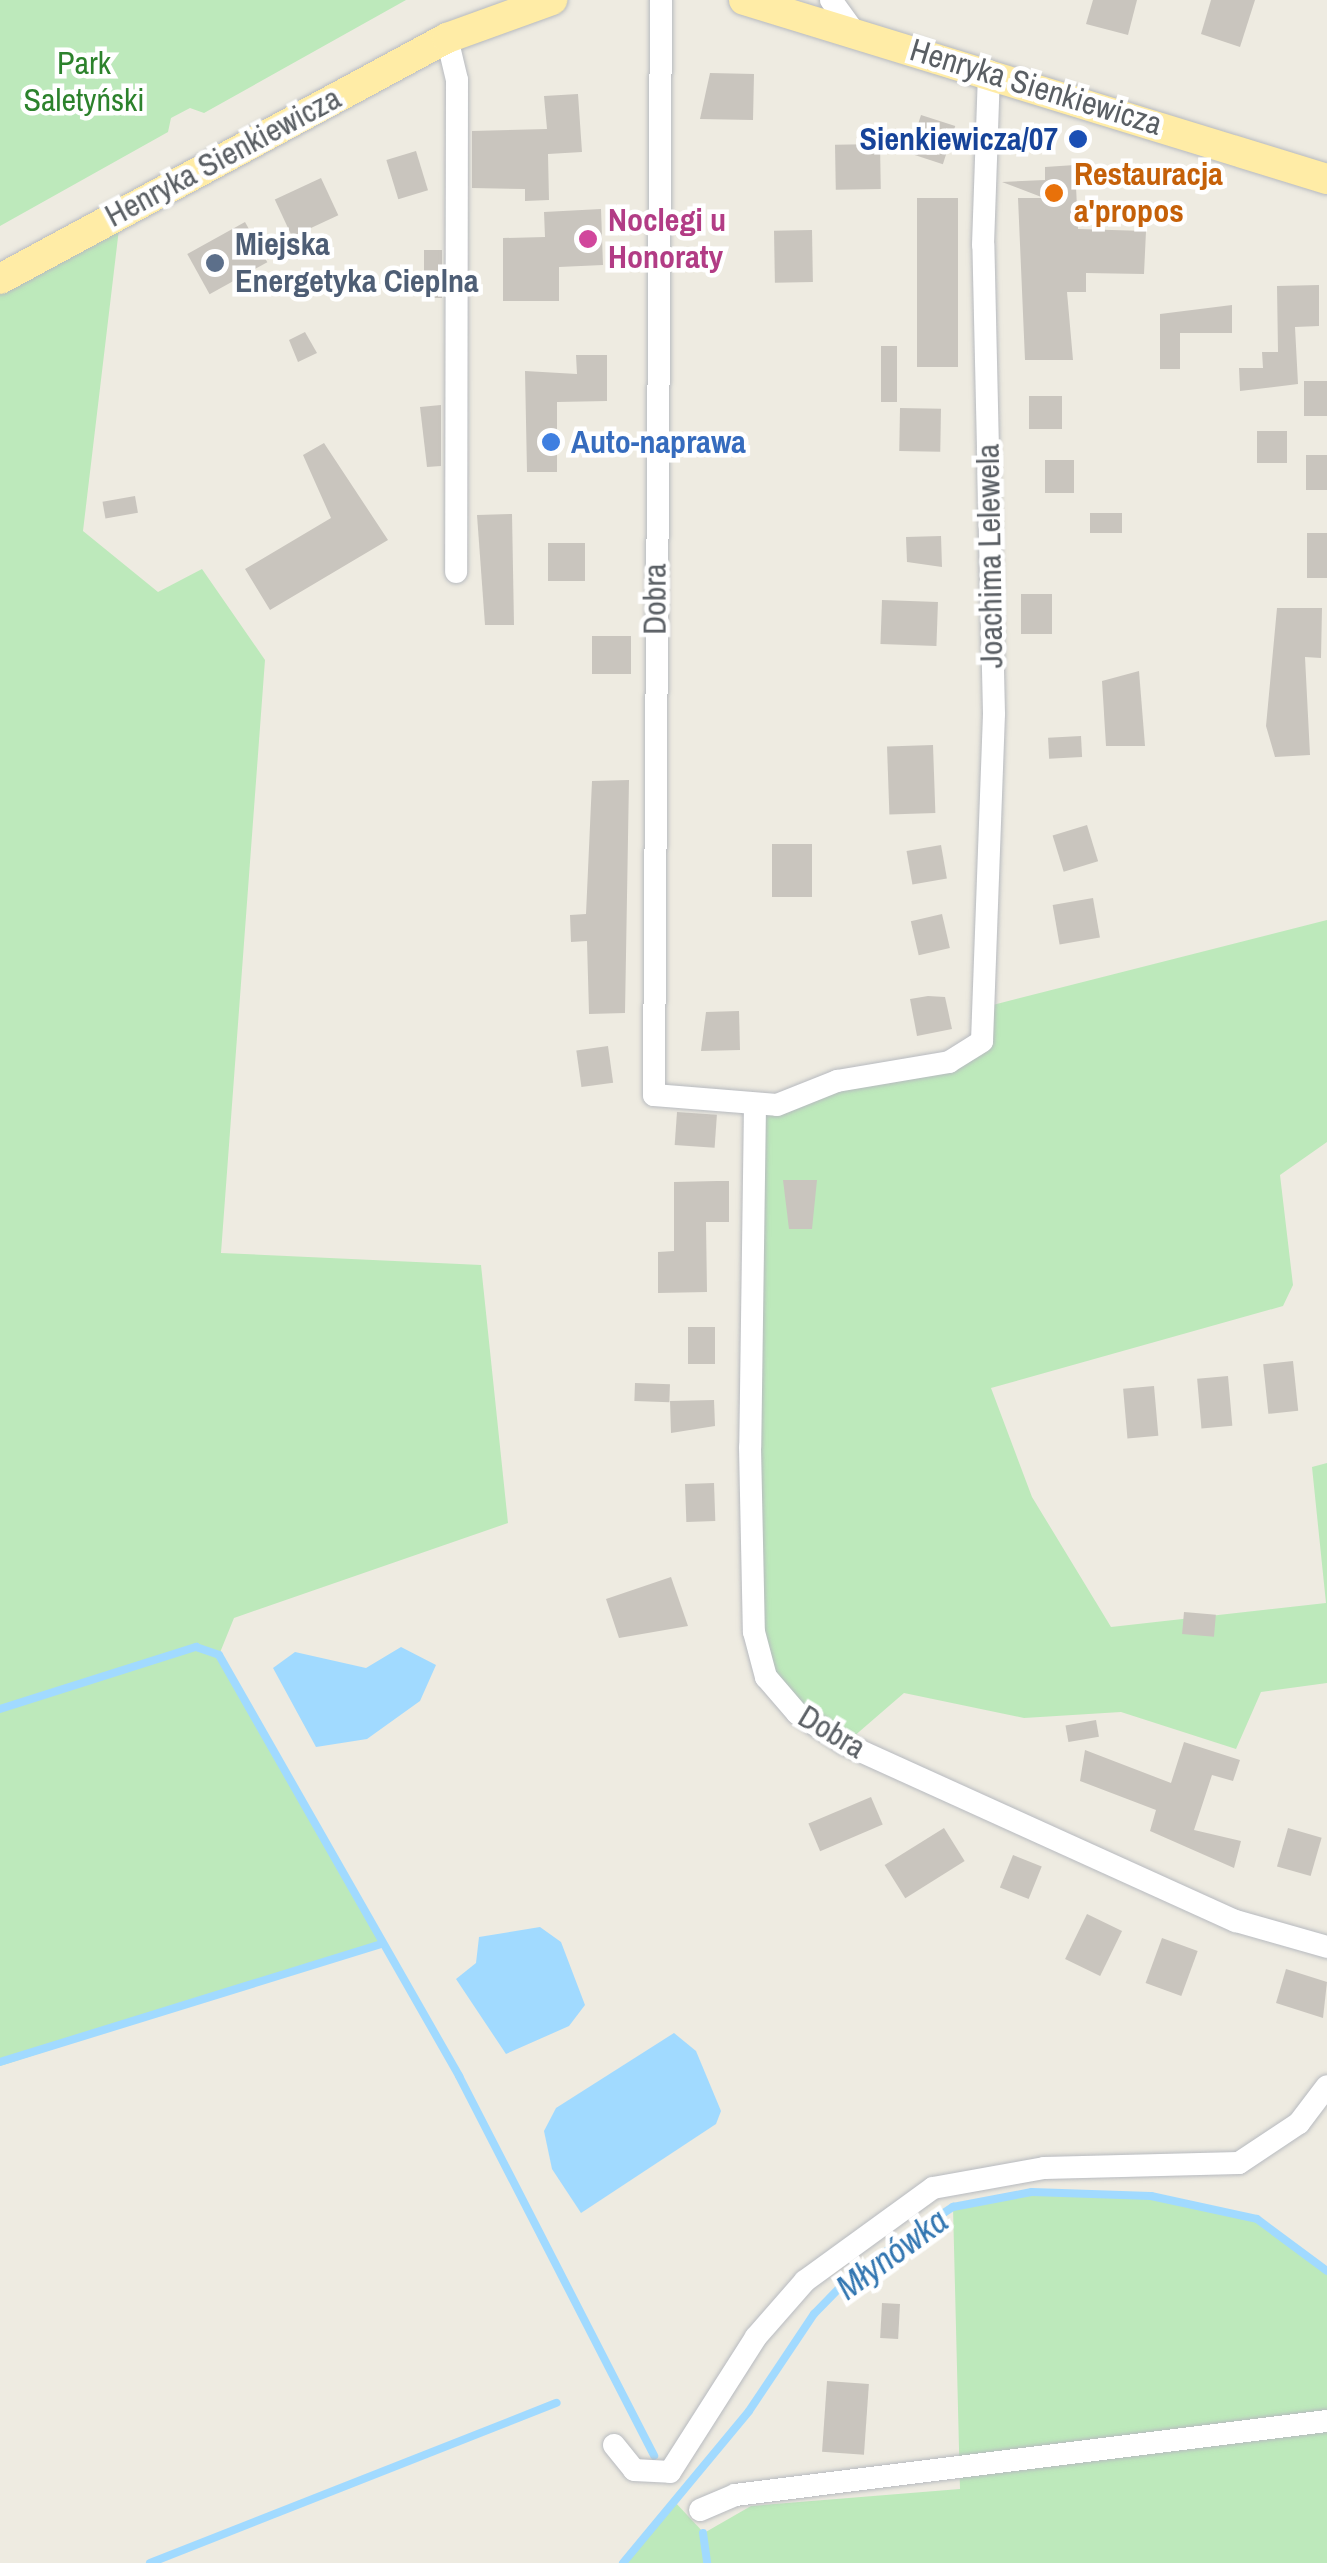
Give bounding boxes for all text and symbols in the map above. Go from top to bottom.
street label: Henryka Sienkiewicza [906,30,1166,144]
park label: Park Saletyński [23,45,145,120]
street label: Henryka Sienkiewicza [99,79,347,235]
place label: Sienkiewicza/07 [860,120,1058,158]
marker: Sienkiewicza/07 [1067,128,1089,150]
place label: Restauracja a'propos [1074,156,1223,231]
marker: Restauracja a'propos [1043,182,1065,204]
place label: Noclegi u Honoraty [608,202,726,277]
place label: Miejska Energetyka Cieplna [235,226,479,301]
marker: Noclegi u Honoraty [577,228,599,250]
marker: Miejska Energetyka Cieplna [204,252,226,274]
place label: Auto-naprawa [571,423,746,461]
marker: Auto-naprawa [540,431,562,453]
street label: Joachima Lelewela [969,443,1011,669]
street label: Dobra [636,563,674,635]
street label: Dobra [791,1697,873,1767]
water label: Młynówka [828,2200,956,2308]

